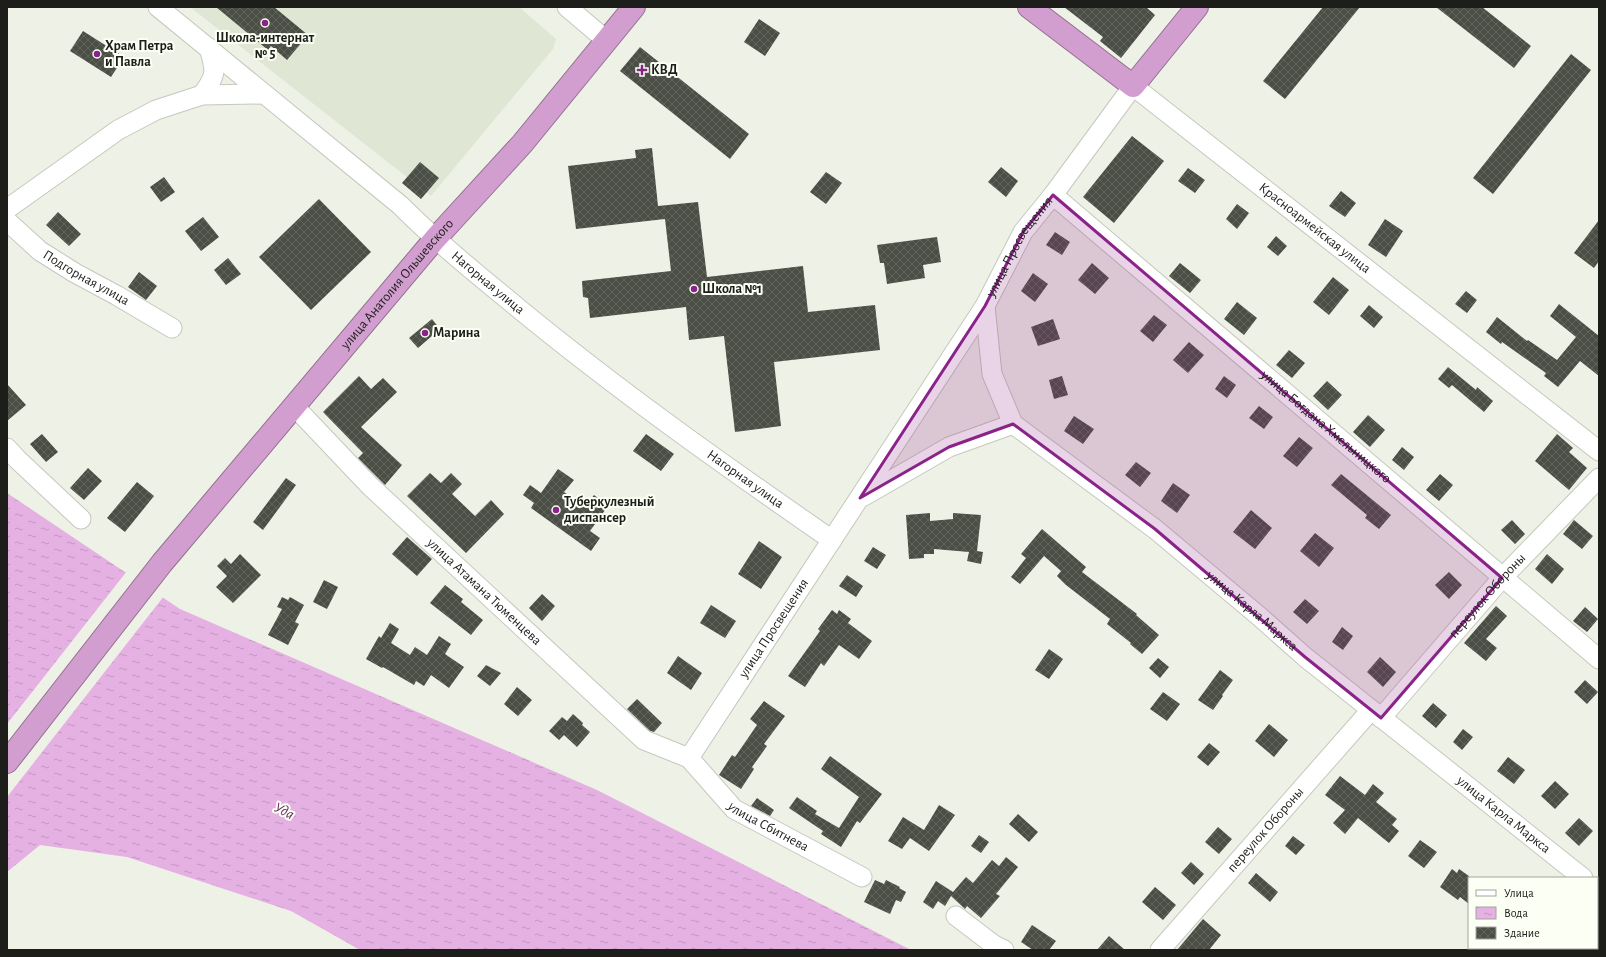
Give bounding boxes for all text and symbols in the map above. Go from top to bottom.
marker: Школа-интернат № 5 [260,18,270,28]
place label: Школа-интернат № 5 [216,31,315,61]
place label: Храм Петра и Павла [105,39,174,69]
marker: Храм Петра и Павла [92,49,102,59]
place label: КВД [651,63,678,77]
marker: КВД [636,64,648,76]
street label: Красноармейская улица [1256,180,1373,276]
street label: улица Просвещения [983,194,1056,300]
street label: улица Анатолия Ольшевского [338,217,456,353]
street label: Подгорная улица [40,248,132,308]
street label: Нагорная улица [449,249,527,317]
place label: Школа №1 [702,282,762,296]
marker: Школа №1 [689,284,699,294]
place label: Марина [433,326,481,340]
marker: Марина [420,328,430,338]
street label: улица Богдана Хмельницкого [1257,367,1394,486]
street label: Нагорная улица [704,448,787,511]
place label: Туберкулезный диспансер [564,495,654,525]
marker: Туберкулезный диспансер [551,505,561,515]
street label: улица Атамана Тюменцева [424,535,544,648]
street label: переулок Обороны [1446,551,1529,641]
street label: улица Карла Маркса [1203,567,1301,654]
street label: улица Просвещения [736,576,811,681]
street label: улица Карла Маркса [1453,773,1553,857]
street label: переулок Обороны [1225,785,1307,875]
street label: улица Сбитнева [724,799,811,855]
water label: Уда [272,800,296,822]
legend [1468,877,1598,949]
text: Улица [1504,887,1534,899]
text: Вода [1504,907,1528,919]
text: Здание [1504,927,1540,939]

